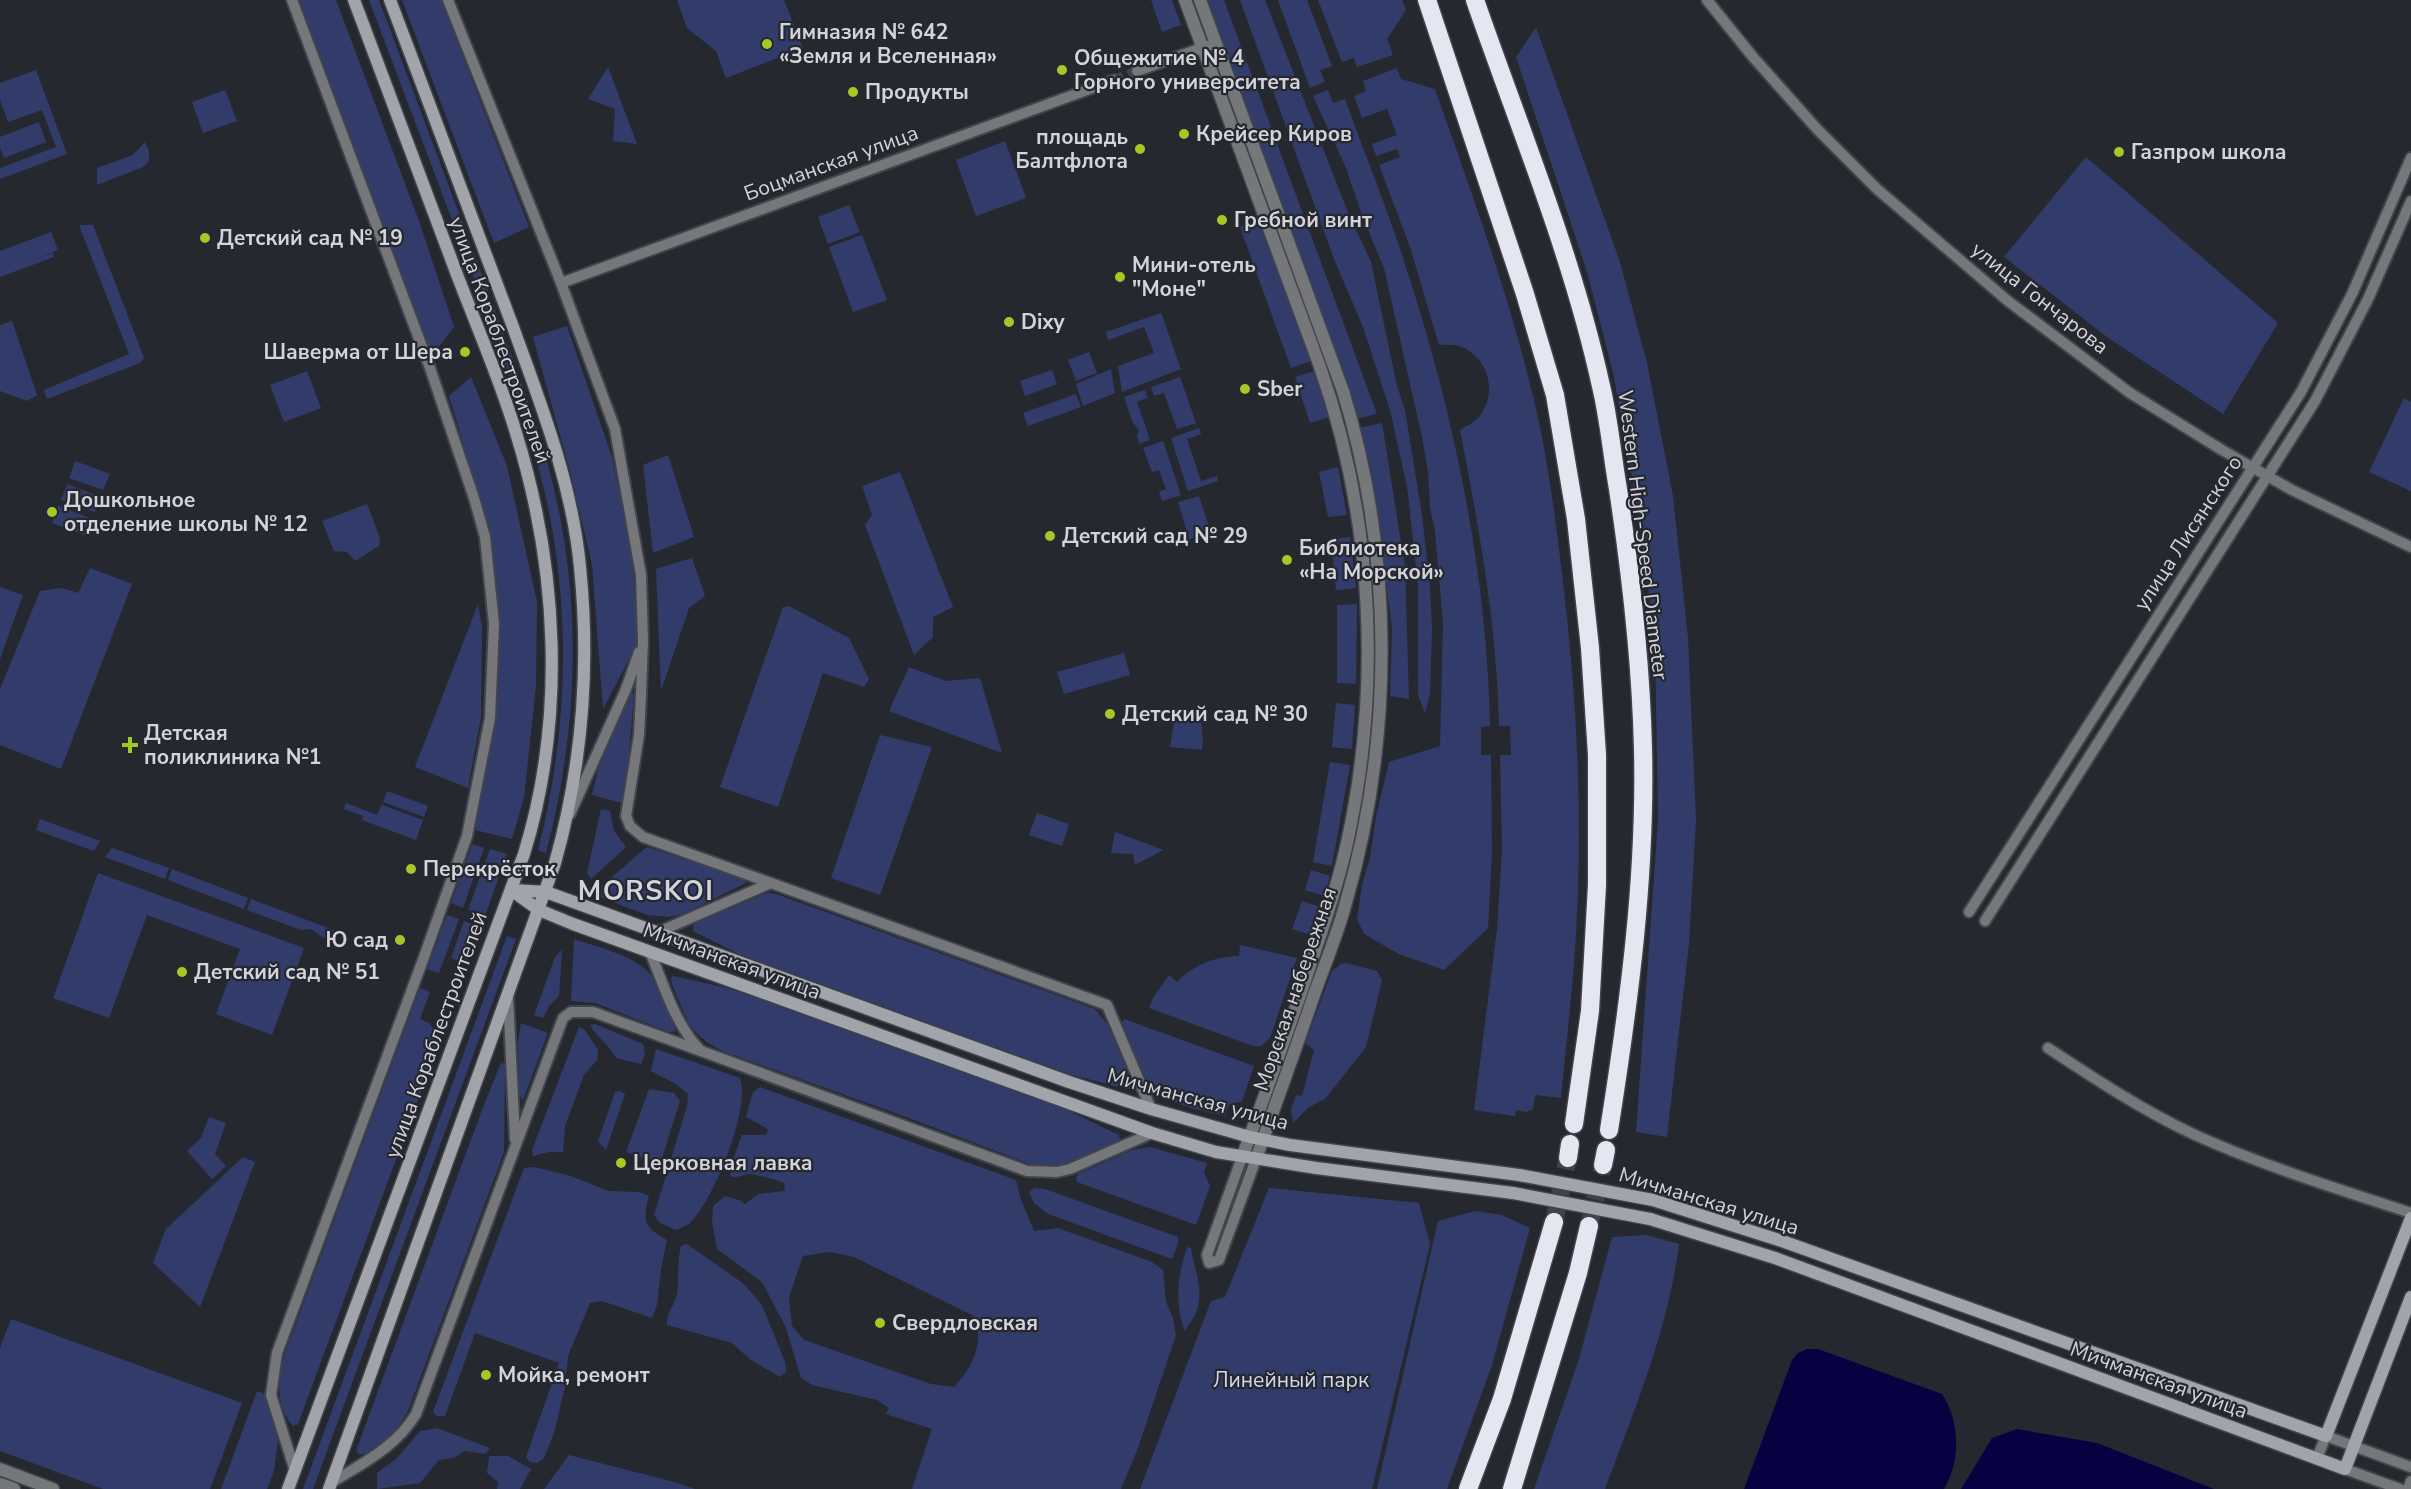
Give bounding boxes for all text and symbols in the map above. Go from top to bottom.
place label: Гимназия № 642 «Земля и Вселенная» [779,18,997,70]
marker: Гимназия № 642 «Земля и Вселенная» [760,37,774,51]
place label: Общежитие № 4 Горного университета [1074,44,1301,96]
marker: Общежитие № 4 Горного университета [1055,63,1069,77]
place label: Продукты [865,78,969,106]
marker: Продукты [846,85,860,99]
street label: Боцманская улица [740,118,922,208]
place label: Крейсер Киров [1196,120,1352,148]
place label: площадь Балтфлота [1015,123,1128,175]
marker: Крейсер Киров [1177,127,1191,141]
place label: Газпром школа [2131,138,2287,166]
marker: площадь Балтфлота [1133,142,1147,156]
marker: Газпром школа [2112,145,2126,159]
place label: Гребной винт [1234,206,1372,234]
street label: улица Кораблестроителей [442,213,558,467]
marker: Гребной винт [1215,213,1229,227]
place label: Детский сад № 19 [217,224,403,252]
marker: Детский сад № 19 [198,231,212,245]
street label: улица Гончарова [1966,236,2114,360]
place label: Мини-отель "Моне" [1132,251,1256,303]
marker: Мини-отель "Моне" [1113,270,1127,284]
place label: Dixy [1021,308,1066,336]
marker: Dixy [1002,315,1016,329]
place label: Шаверма от Шера [264,338,453,366]
marker: Шаверма от Шера [458,345,472,359]
place label: Sber [1257,375,1303,403]
marker: Sber [1238,382,1252,396]
street label: Western High-Speed Diameter [1611,389,1675,682]
street label: улица Лисянского [2127,450,2249,616]
place label: Дошкольное отделение школы № 12 [64,486,308,538]
marker: Дошкольное отделение школы № 12 [45,505,59,519]
place label: Детский сад № 29 [1062,522,1248,550]
marker: Детский сад № 29 [1043,529,1057,543]
place label: Библиотека «На Морской» [1299,534,1444,586]
marker: Библиотека «На Морской» [1280,553,1294,567]
place label: Детский сад № 30 [1122,700,1308,728]
marker: Детский сад № 30 [1103,707,1117,721]
place label: Детская поликлиника №1 [144,719,321,771]
marker: Детская поликлиника №1 [121,736,139,754]
place label: Перекрёсток [423,855,556,883]
marker: Перекрёсток [404,862,418,876]
district label: MORSKOI [578,873,714,910]
street label: Морская набережная [1247,884,1343,1094]
street label: улица Кораблестроителей [378,908,494,1162]
street label: Мичманская улица [639,916,825,1006]
place label: Ю сад [325,926,388,954]
marker: Ю сад [393,933,407,947]
place label: Детский сад № 51 [194,958,380,986]
marker: Детский сад № 51 [175,965,189,979]
street label: Мичманская улица [1104,1061,1292,1137]
place label: Церковная лавка [633,1149,812,1177]
marker: Церковная лавка [614,1156,628,1170]
street label: Мичманская улица [1616,1160,1802,1242]
place label: Свердловская [892,1309,1038,1337]
marker: Свердловская [873,1316,887,1330]
street label: Мичманская улица [2066,1335,2252,1425]
place label: Мойка, ремонт [498,1361,650,1389]
park label: Линейный парк [1213,1366,1370,1394]
marker: Мойка, ремонт [479,1368,493,1382]

